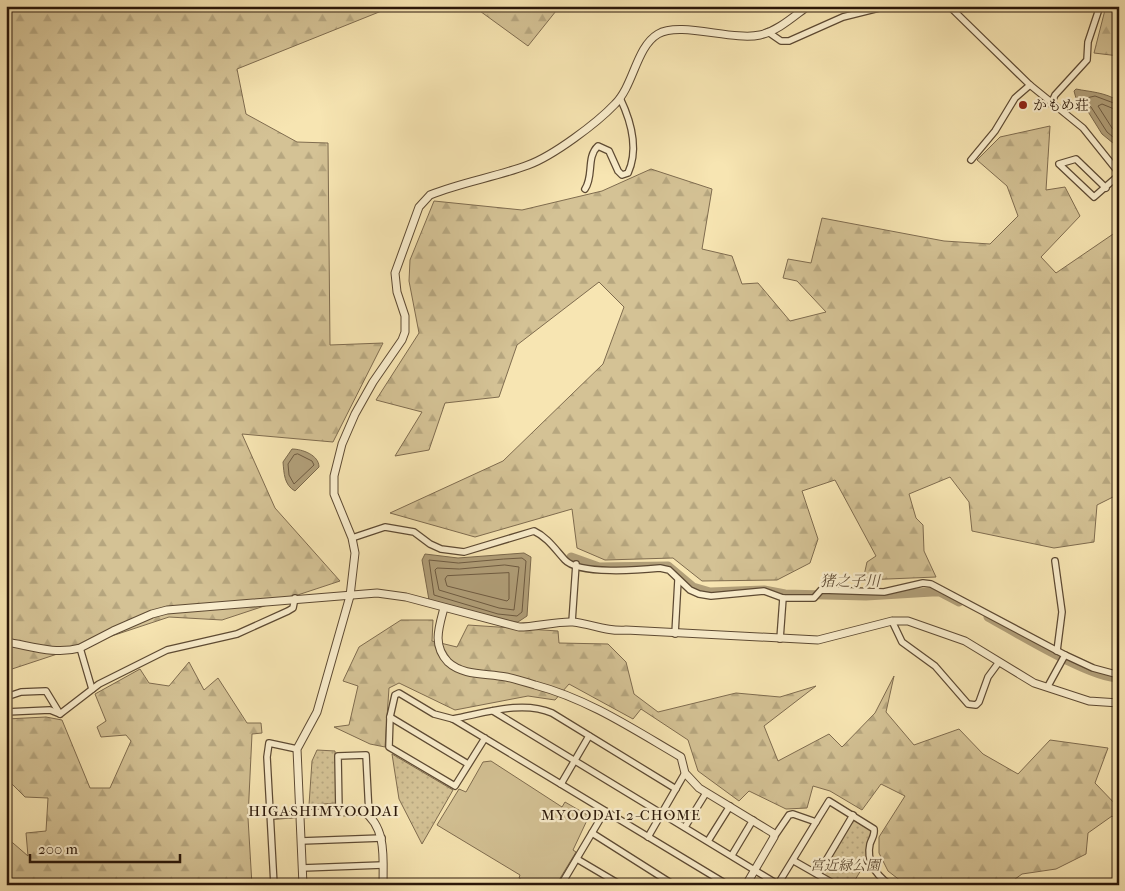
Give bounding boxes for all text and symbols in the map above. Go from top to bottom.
place label: かもめ荘 [1033,97,1089,114]
marker: かもめ荘 [1017,99,1029,111]
water label: 猪之子川 [820,572,882,590]
district label: HIGASHIMYOODAI [248,802,400,820]
district label: MYOODAI 2-CHOME [541,806,701,824]
scale bar [30,831,180,863]
text: 200 m [38,840,78,858]
park label: 宮近緑公園 [810,857,882,874]

